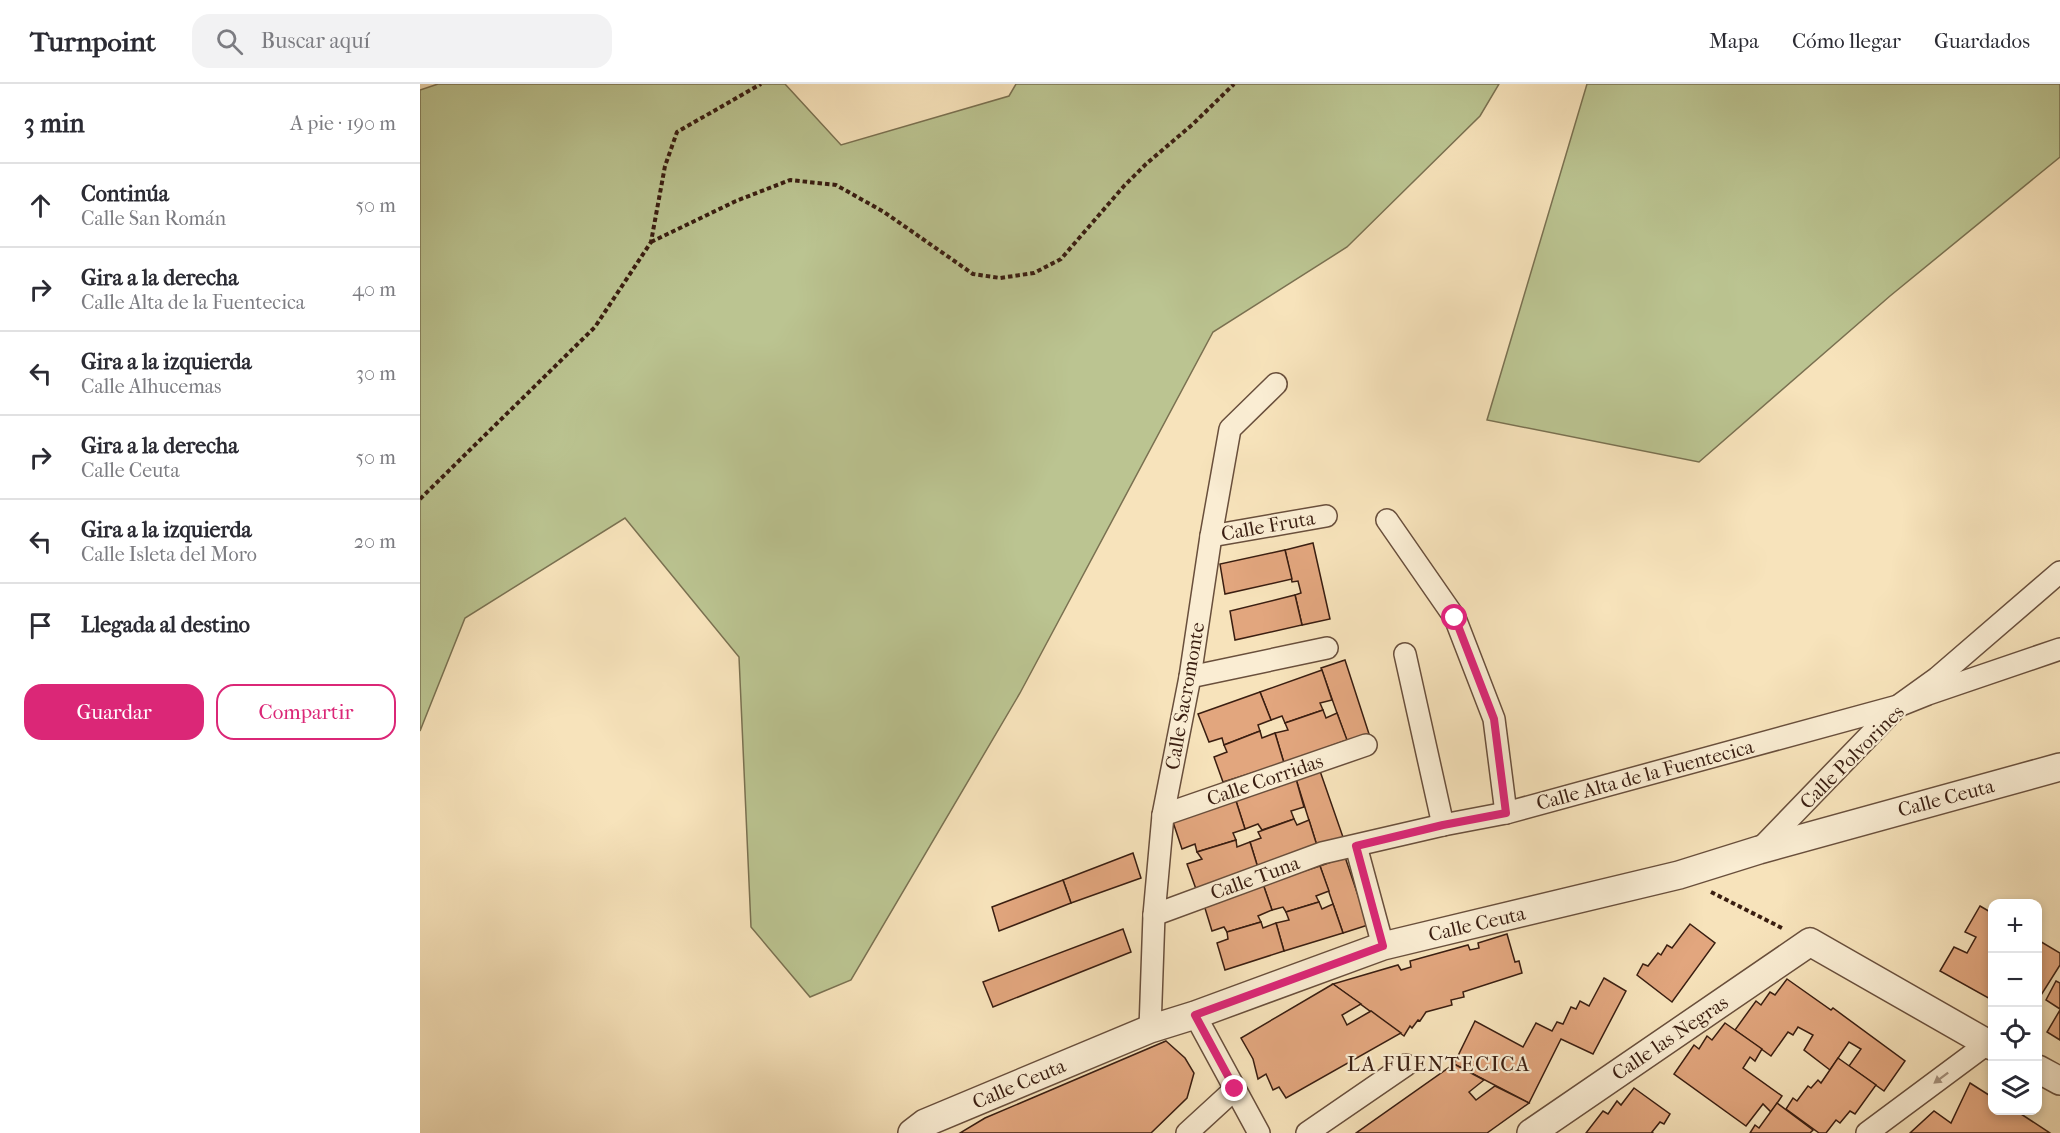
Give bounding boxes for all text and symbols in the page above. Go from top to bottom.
search box [192,14,612,68]
text: Turnpoint [30,25,156,58]
icon: search [213,25,246,58]
text: Buscar aquí [261,28,370,54]
text: Mapa [1709,29,1759,53]
text: Cómo llegar [1792,29,1901,53]
text: Guardados [1934,29,2030,53]
text: 3 min [24,108,85,139]
text: A pie · 190 m [290,112,396,135]
text: Continúa [81,181,169,207]
icon: ahead [24,189,57,222]
text: 50 m [355,194,396,217]
text: Calle San Román [81,207,226,230]
text: Gira a la derecha [81,265,238,291]
icon: right [24,273,57,306]
text: 40 m [352,278,396,301]
text: Calle Alta de la Fuentecica [81,291,305,314]
text: Gira a la izquierda [81,349,252,375]
icon: left [24,357,57,390]
text: 30 m [356,362,396,385]
text: Calle Alhucemas [81,375,222,398]
text: Gira a la derecha [81,433,238,459]
icon: right [24,441,57,474]
text: 50 m [355,446,396,469]
text: Calle Ceuta [81,459,180,482]
street label: Calle Fruta [1219,506,1317,546]
text: Gira a la izquierda [81,517,252,543]
icon: left [24,525,57,558]
text: 20 m [354,530,396,553]
text: Calle Isleta del Moro [81,543,257,566]
route start [1441,604,1467,630]
icon: arrive [24,609,57,642]
text: Llegada al destino [81,612,250,638]
street label: Calle Sacromonte [1161,620,1209,772]
button: Guardar [24,684,204,740]
button: Compartir [216,684,396,740]
street label: Calle Polvorines [1795,700,1909,814]
street label: Calle Alta de la Fuentecica [1534,735,1757,815]
street label: Calle Corridas [1204,749,1326,811]
street label: Calle Ceuta [1895,774,1997,822]
street label: Calle Tuna [1207,851,1303,905]
map controls [1988,899,2042,1115]
button: + [1988,899,2042,953]
street label: Calle Ceuta [1426,902,1528,946]
button: − [1988,953,2042,1007]
street label: Calle las Negras [1608,991,1732,1085]
button: locate [1988,1007,2042,1061]
district label: LA FUENTECICA [1347,1052,1531,1076]
street label: Calle Ceuta [969,1054,1070,1114]
button: layers [1988,1061,2042,1115]
one-way arrow [1934,1072,1950,1084]
route end [1221,1075,1247,1101]

